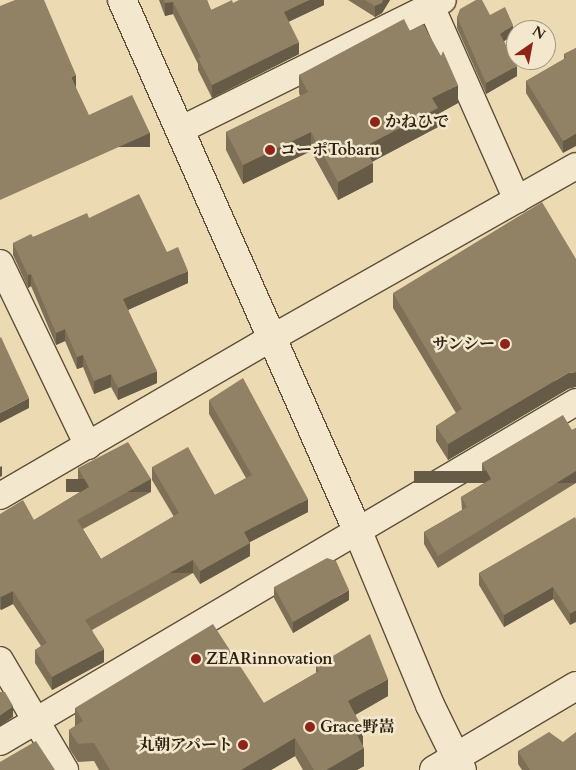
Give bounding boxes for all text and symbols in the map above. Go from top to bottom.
north arrow [506,20,556,70]
text: N [529,22,549,44]
place label: かねひで [385,112,449,132]
marker: かねひで [369,116,381,128]
place label: コーポTobaru [280,140,380,160]
marker: コーポTobaru [264,144,276,156]
place label: サンシー [431,334,495,354]
marker: サンシー [499,338,511,350]
place label: ZEARinnovation [206,649,332,669]
marker: ZEARinnovation [190,653,202,665]
place label: Grace野嵩 [320,717,394,737]
marker: Grace野嵩 [304,721,316,733]
place label: 丸朝アパート [137,735,233,755]
marker: 丸朝アパート [237,739,249,751]

